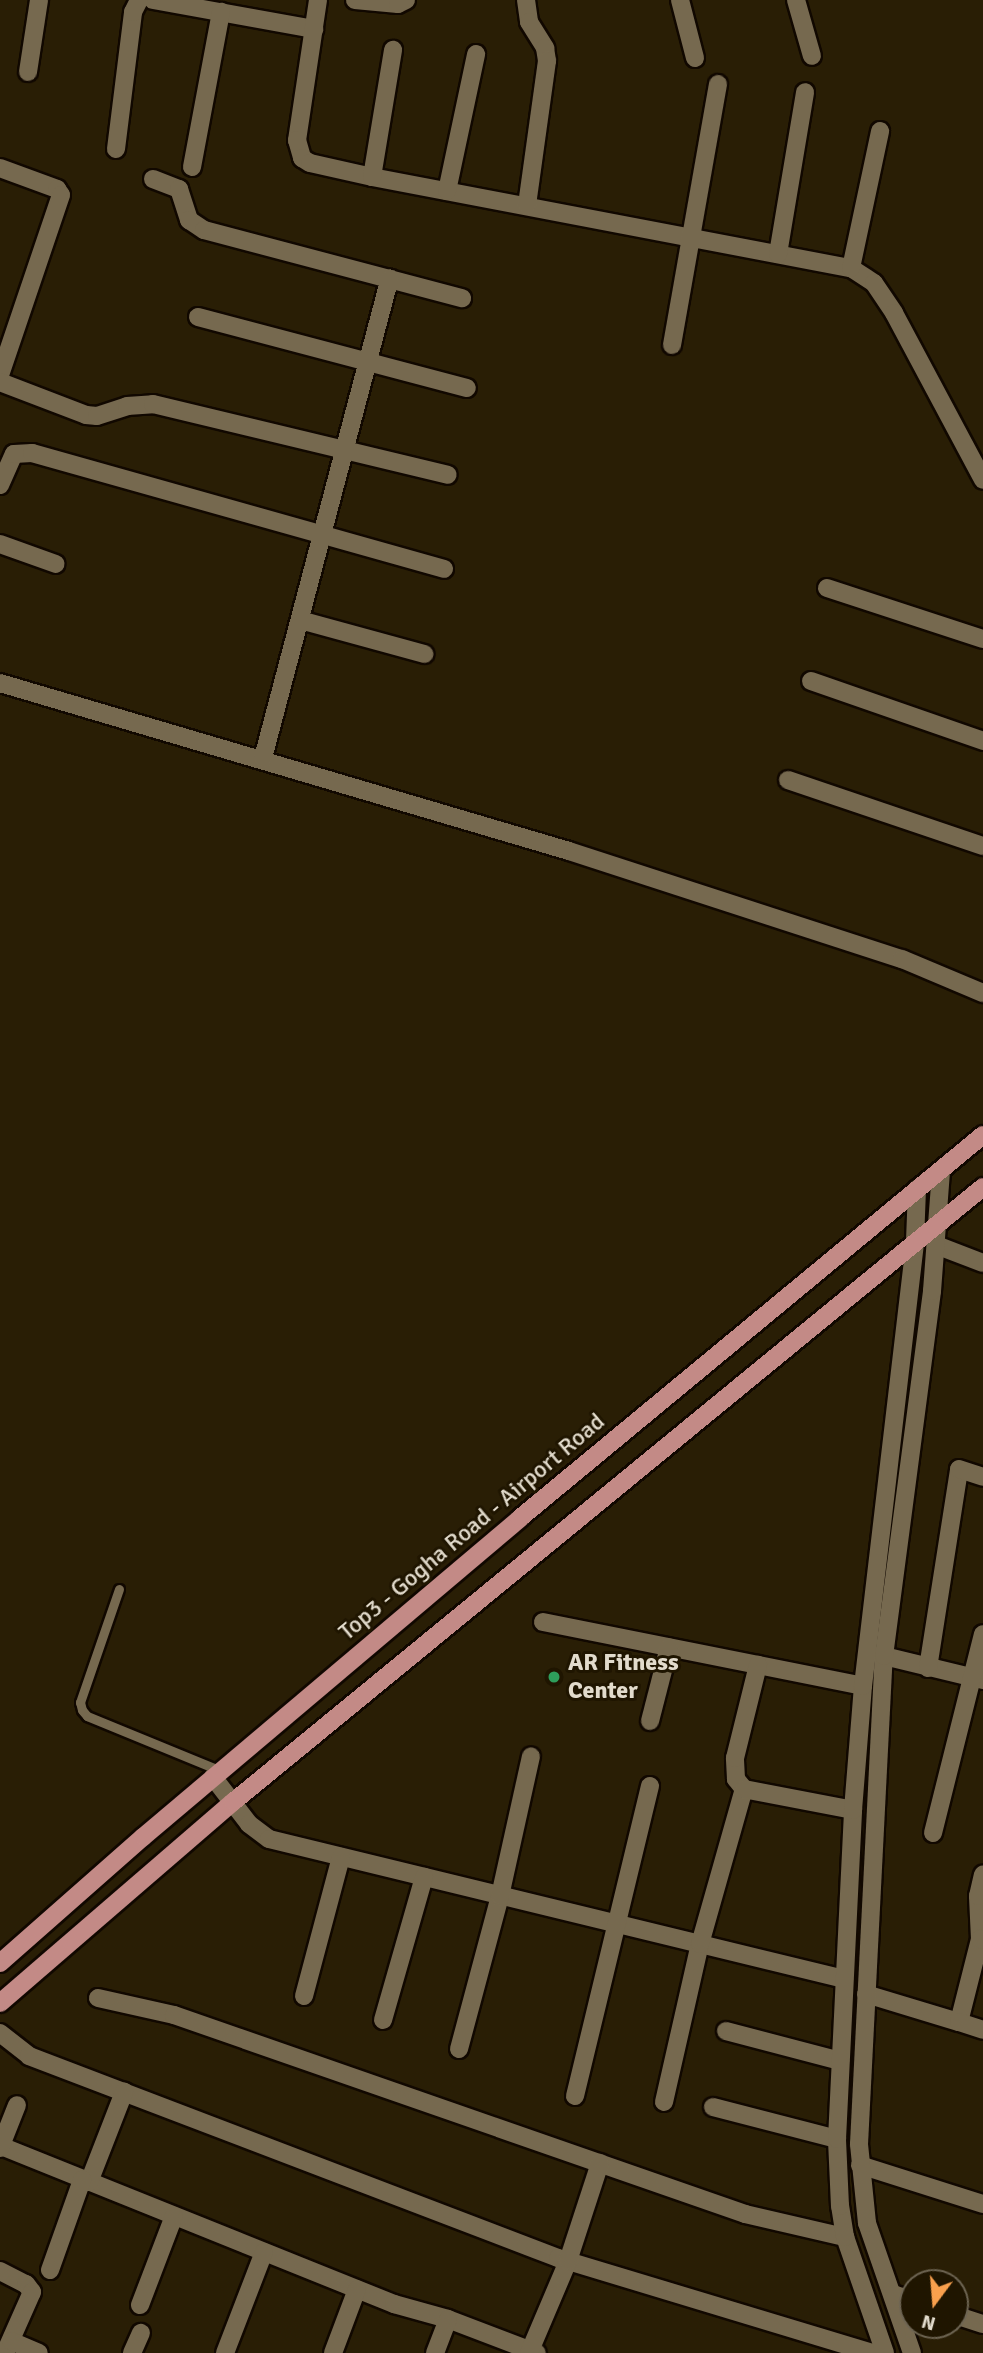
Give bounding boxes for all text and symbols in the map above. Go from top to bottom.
street label: Top3 - Gogha Road - Airport Road [333,1407,611,1647]
place label: AR Fitness Center [568,1649,679,1705]
marker: AR Fitness Center [546,1669,562,1685]
north arrow [899,2269,969,2339]
text: N [919,2309,938,2336]

